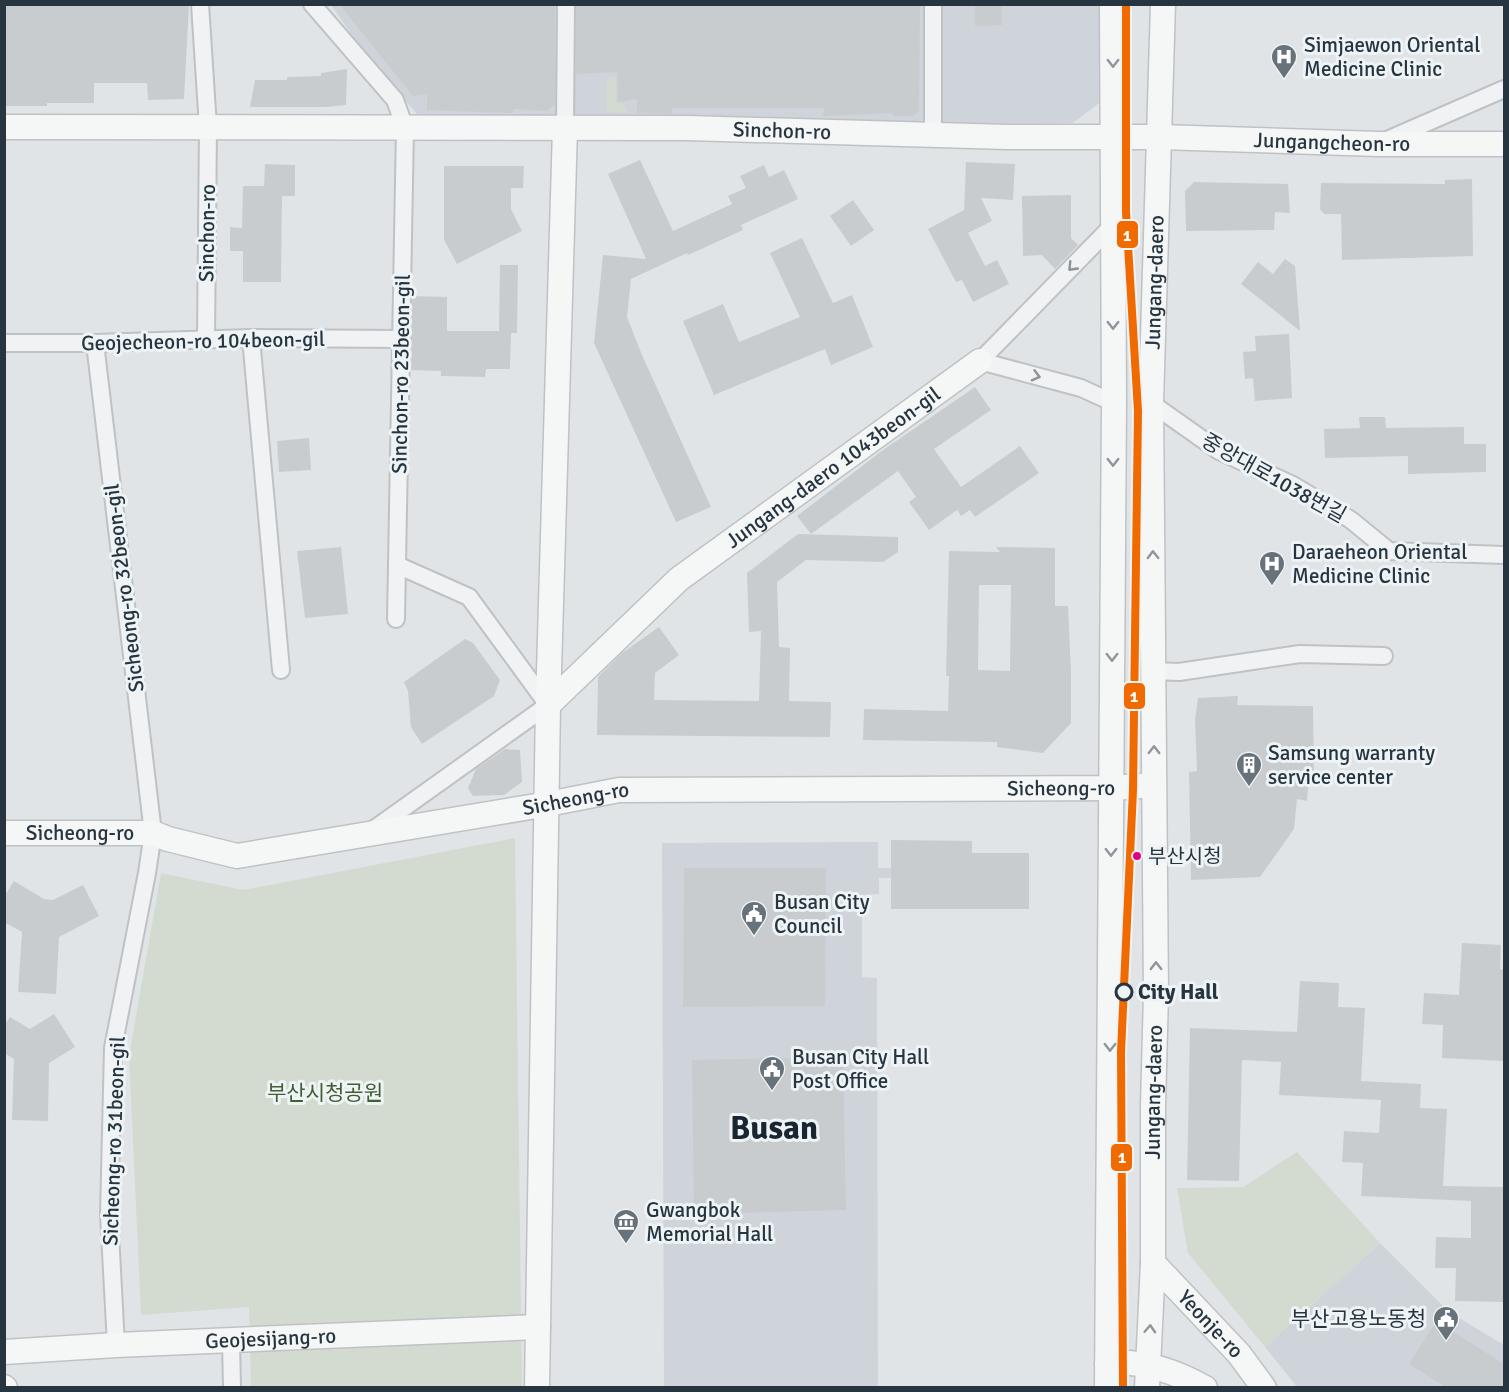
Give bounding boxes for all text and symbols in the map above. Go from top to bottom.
place label: Simjaewon Oriental Medicine Clinic [1304,32,1480,82]
hospital icon: Simjaewon Oriental Medicine Clinic [1269,42,1299,80]
one-way arrow [1107,58,1119,67]
street label: Sinchon-ro [733,116,831,145]
street label: Jungangcheon-ro [1253,127,1410,157]
street label: Sinchon-ro [193,184,221,282]
street label: Jungang-daero [1140,215,1170,350]
line badge: 1 [1116,220,1139,249]
text: 1 [1123,226,1132,246]
one-way arrow [1068,260,1079,270]
street label: Sinchon-ro 23beon-gil [386,274,416,474]
one-way arrow [1107,321,1119,330]
street label: Geojecheon-ro 104beon-gil [81,326,325,356]
one-way arrow [1031,369,1041,382]
street label: Jungang-daero 1043beon-gil [721,381,945,554]
street label: 중앙대로1038번길 [1197,428,1351,528]
one-way arrow [1107,457,1119,466]
street label: Sicheong-ro 32beon-gil [98,482,150,694]
place label: Daraeheon Oriental Medicine Clinic [1292,539,1467,589]
hospital icon: Daraeheon Oriental Medicine Clinic [1257,549,1287,587]
one-way arrow [1147,551,1159,560]
one-way arrow [1106,652,1119,661]
line badge: 1 [1123,682,1146,710]
text: 1 [1130,687,1139,707]
place label: Samsung warranty service center [1268,740,1435,790]
one-way arrow [1148,746,1160,755]
building icon: Samsung warranty service center [1234,750,1264,788]
street label: Sicheong-ro [1007,775,1115,801]
street label: Sicheong-ro [521,777,629,821]
street label: Sicheong-ro [26,820,134,846]
place label: 부산시청 [1148,844,1222,869]
one-way arrow [1105,847,1117,856]
marker: 부산시청 [1131,850,1143,862]
place label: Busan City Council [774,889,870,939]
public building icon: Busan City Council [739,899,769,937]
one-way arrow [1150,962,1162,971]
place label: City Hall [1138,979,1219,1005]
marker: City Hall [1115,983,1133,1001]
street label: Jungang-daero [1140,1025,1168,1159]
street label: Sicheong-ro 31beon-gil [97,1036,131,1246]
one-way arrow [1104,1042,1116,1051]
place label: Busan City Hall Post Office [792,1044,929,1094]
public building icon: Busan City Hall Post Office [757,1054,787,1092]
park label: 부산시청공원 [267,1080,383,1106]
district label: Busan [730,1108,818,1149]
line badge: 1 [1110,1143,1133,1172]
text: 1 [1118,1148,1127,1168]
place label: Gwangbok Memorial Hall [646,1197,773,1247]
museum icon: Gwangbok Memorial Hall [611,1207,641,1245]
street label: Yeonje-ro [1172,1285,1249,1364]
public building icon: 부산고용노동청 [1431,1304,1461,1342]
place label: 부산고용노동청 [1291,1306,1426,1332]
street label: Geojesijang-ro [205,1323,337,1354]
one-way arrow [1143,1325,1156,1334]

